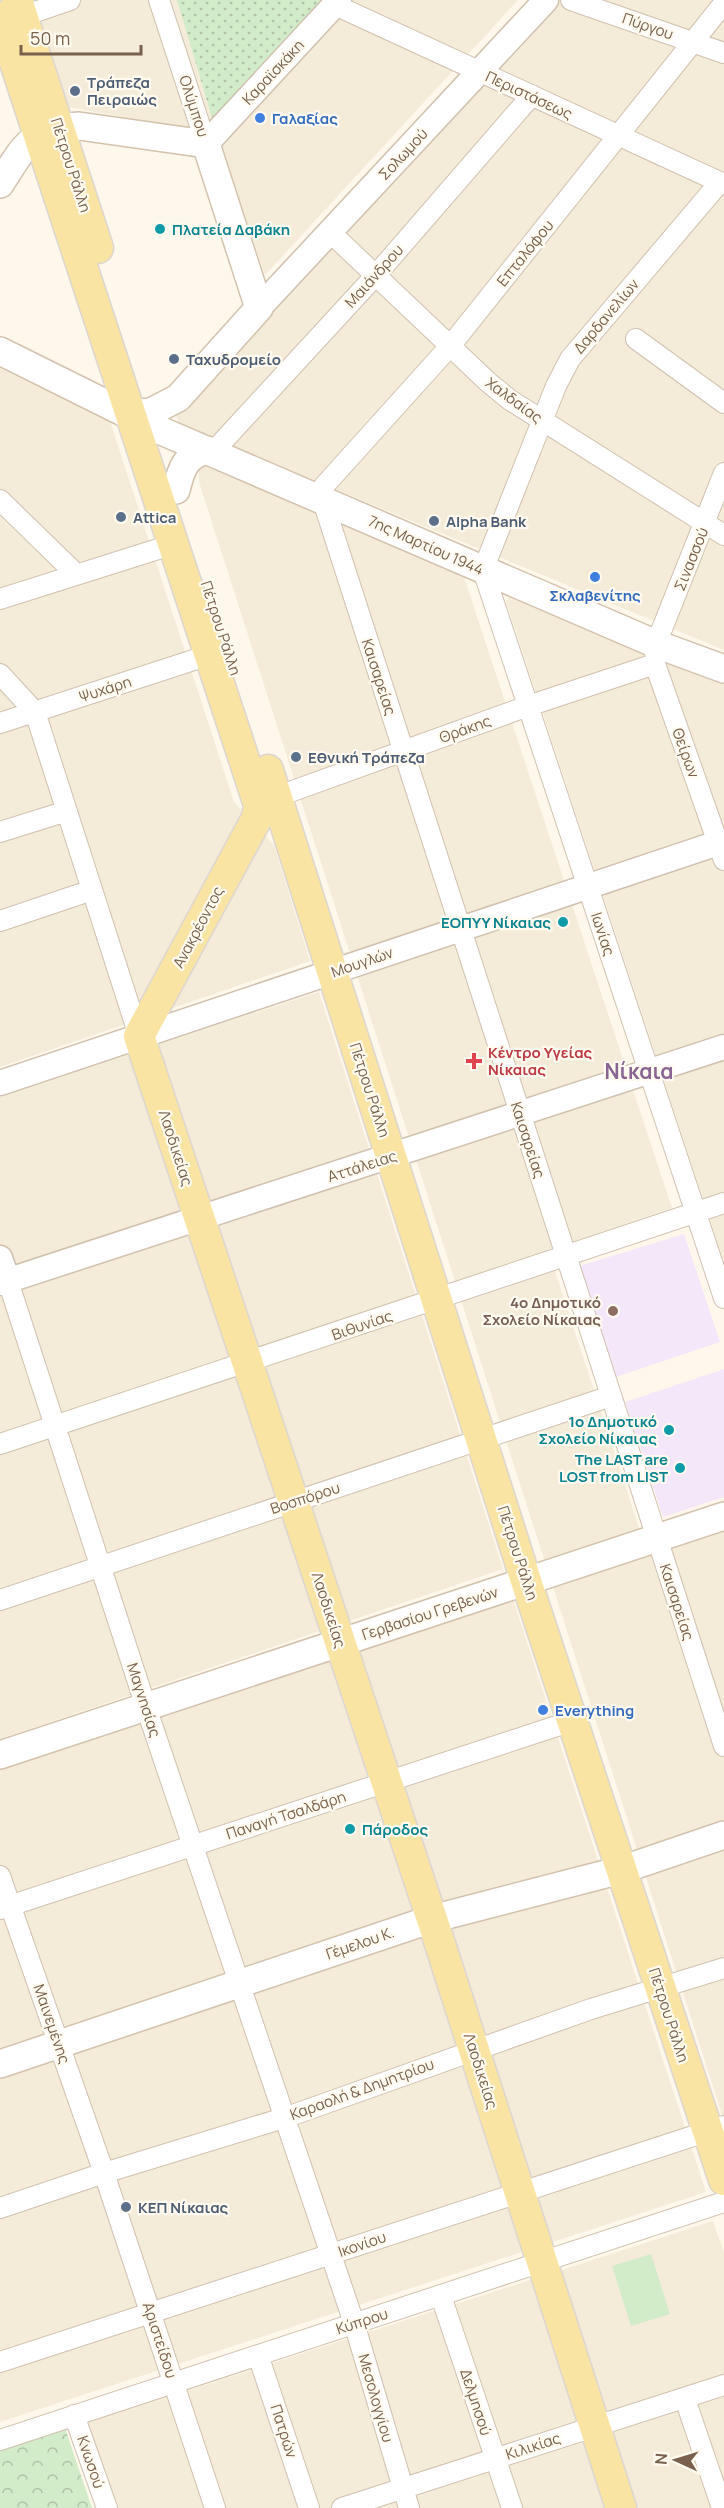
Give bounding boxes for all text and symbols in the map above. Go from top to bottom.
street label: Πύργου [620,7,676,45]
scale bar [21,18,141,56]
text: 50 m [30,26,70,50]
street label: Καραϊσκάκη [237,35,309,109]
street label: Περιστάσεως [482,66,576,124]
place label: Τράπεζα Πειραιώς [87,72,157,110]
street label: Ολύμπου [174,72,214,140]
marker: Τράπεζα Πειραιώς [68,84,82,98]
place label: Γαλαξίας [272,108,338,129]
marker: Γαλαξίας [253,111,267,125]
street label: Πέτρου Ράλλη [46,115,96,215]
street label: Σολωμού [374,124,432,184]
street label: Επταλόφου [492,215,558,291]
place label: Πλατεία Δαβάκη [172,219,290,240]
marker: Πλατεία Δαβάκη [153,222,167,236]
street label: Μαιάνδρου [340,240,408,312]
street label: Δαρδανελίων [568,274,644,358]
place label: Ταχυδρομείο [186,349,281,370]
marker: Ταχυδρομείο [167,352,181,366]
street label: Χαλδαίας [481,372,547,428]
place label: Attica [133,507,177,528]
marker: Attica [114,510,128,524]
street label: 7ης Μαρτίου 1944 [365,510,487,580]
place label: Alpha Bank [446,511,527,532]
marker: Alpha Bank [427,514,441,528]
street label: Σινασσού [669,524,713,594]
marker: Σκλαβενίτης [588,570,602,584]
street label: Πέτρου Ράλλη [196,578,246,678]
place label: Σκλαβενίτης [549,585,641,606]
street label: Καισαρείας [357,636,401,718]
street label: Ψυχάρη [76,671,134,707]
street label: Θράκης [436,710,494,748]
street label: Θείρων [667,725,705,781]
place label: Εθνική Τράπεζα [308,747,425,768]
marker: Εθνική Τράπεζα [289,750,303,764]
street label: Ανακρέοντος [168,882,228,972]
street label: Ιωνίας [586,909,620,959]
place label: ΕΟΠΥΥ Νίκαιας [441,912,551,933]
marker: ΕΟΠΥΥ Νίκαιας [556,915,570,929]
street label: Μουγλών [328,941,396,982]
street label: Πέτρου Ράλλη [345,1040,395,1140]
place label: Κέντρο Υγείας Νίκαιας [488,1042,593,1080]
marker: Κέντρο Υγείας Νίκαιας [465,1052,483,1070]
district label: Νίκαια [605,1057,673,1085]
street label: Καισαρείας [506,1099,550,1181]
street label: Λαοδικείας [154,1107,198,1189]
street label: Αττάλειας [325,1145,399,1187]
place label: 4ο Δημοτικό Σχολείο Νίκαιας [483,1292,601,1330]
marker: 4ο Δημοτικό Σχολείο Νίκαιας [606,1304,620,1318]
street label: Βιθυνίας [329,1305,395,1345]
place label: 1ο Δημοτικό Σχολείο Νίκαιας [539,1411,657,1449]
marker: 1ο Δημοτικό Σχολείο Νίκαιας [662,1423,676,1437]
place label: The LAST are LOST from LIST [559,1449,668,1487]
marker: The LAST are LOST from LIST [673,1461,687,1475]
street label: Βοσπόρου [267,1477,343,1519]
street label: Πέτρου Ράλλη [493,1503,543,1603]
street label: Καισαρείας [655,1561,699,1643]
street label: Λαοδικείας [307,1569,351,1651]
street label: Γερβασίου Γρεβενών [359,1581,501,1645]
street label: Μαγνησίας [122,1660,166,1740]
place label: Everything [555,1700,634,1721]
marker: Everything [536,1703,550,1717]
street label: Παναγή Τσαλδάρη [223,1786,349,1844]
place label: Πάροδος [362,1819,429,1840]
marker: Πάροδος [343,1822,357,1836]
street label: Γέμελου Κ. [323,1921,397,1965]
street label: Πέτρου Ράλλη [644,1965,694,2065]
street label: Μαινεμένης [29,1981,75,2067]
street label: Λαοδικείας [459,2030,503,2112]
street label: Καραολή & Δημητρίου [287,2053,437,2125]
place label: ΚΕΠ Νίκαιας [138,2197,229,2218]
marker: ΚΕΠ Νίκαιας [119,2200,133,2214]
street label: Ικονίου [335,2226,389,2262]
street label: Αριστείδου [138,2299,182,2381]
street label: Κύπρου [333,2303,391,2339]
street label: Μεσολογγίου [353,2351,399,2445]
street label: Δελμησού [455,2366,497,2438]
street label: Πατρών [265,2401,303,2461]
street label: Κιλικίας [503,2427,563,2465]
north arrow [646,2430,706,2490]
street label: Κνωσού [72,2433,110,2491]
text: N [650,2452,672,2465]

